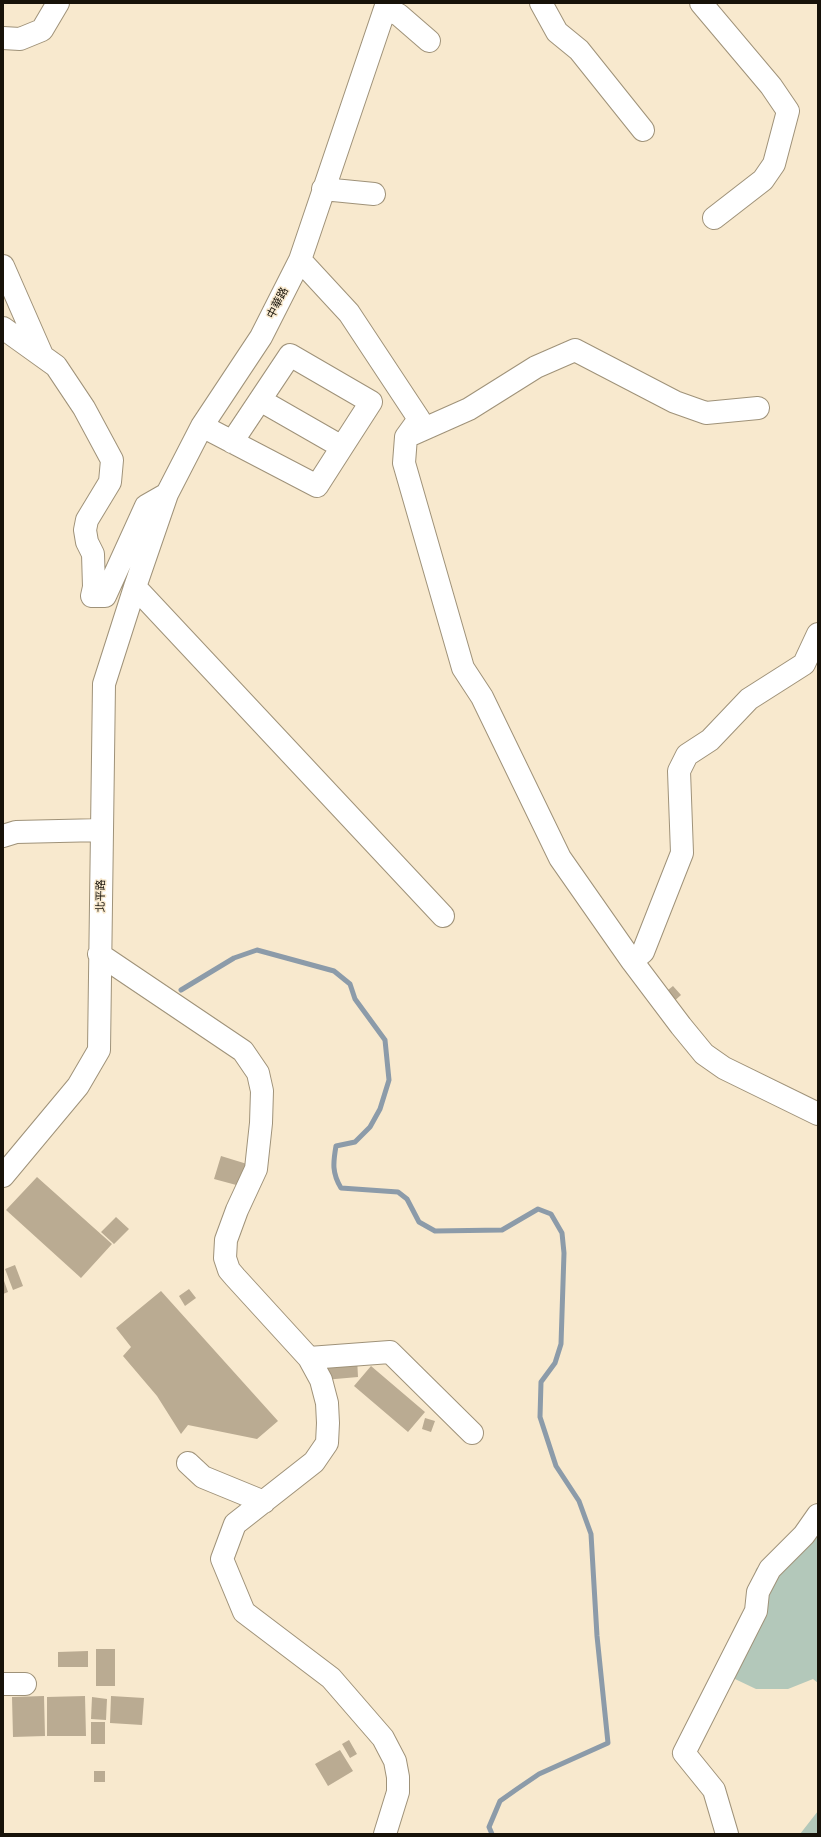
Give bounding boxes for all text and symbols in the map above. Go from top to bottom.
street label: 中華路 [265,285,291,321]
street label: 北平路 [94,879,108,913]

